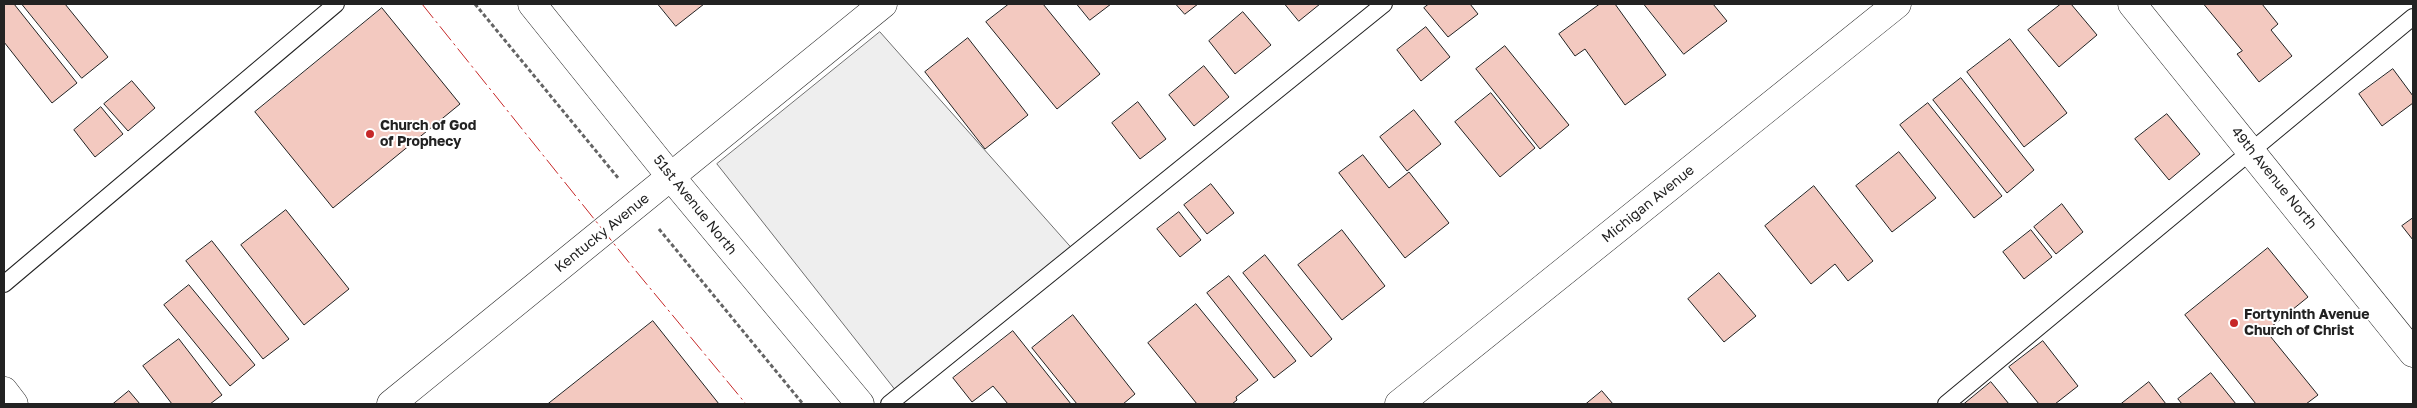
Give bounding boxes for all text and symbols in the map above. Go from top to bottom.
place label: Church of God of Prophecy [380,118,476,150]
street label: 49th Avenue North [2228,124,2320,232]
marker: Church of God of Prophecy [364,128,376,140]
street label: 51st Avenue North [650,152,740,258]
street label: Michigan Avenue [1598,162,1698,246]
street label: Kentucky Avenue [551,190,653,276]
place label: Fortyninth Avenue Church of Christ [2244,307,2369,340]
marker: Fortyninth Avenue Church of Christ [2228,317,2240,329]

